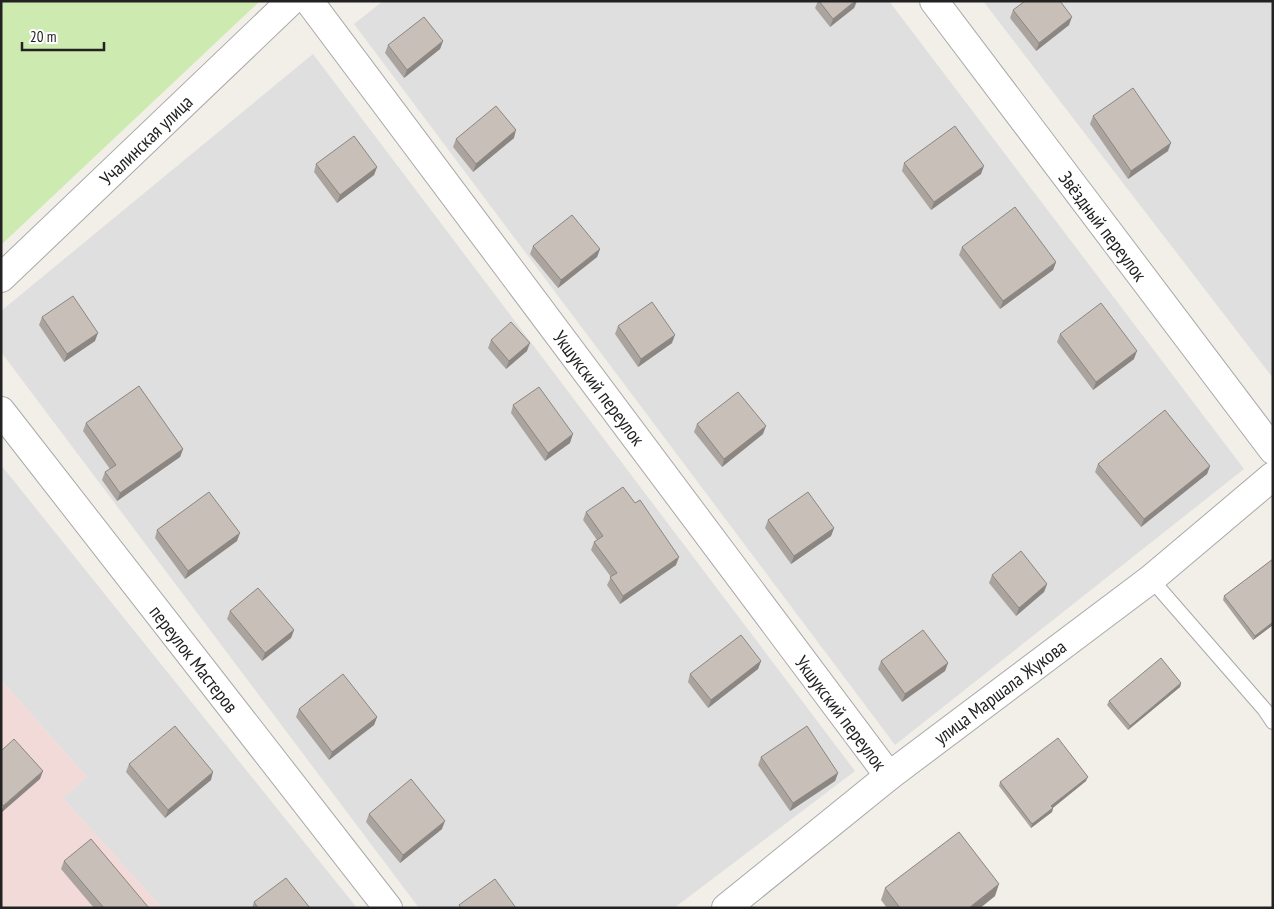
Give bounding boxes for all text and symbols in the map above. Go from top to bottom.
scale bar [22,20,105,52]
text: 20 m [30,27,56,46]
street label: Учалинская улица [95,90,197,190]
street label: Звёздный переулок [1054,166,1153,286]
street label: Укшукский переулок [548,326,650,451]
street label: переулок Мастеров [144,600,244,718]
street label: улица Маршала Жукова [929,634,1071,750]
street label: Укшукский переулок [790,651,892,776]

